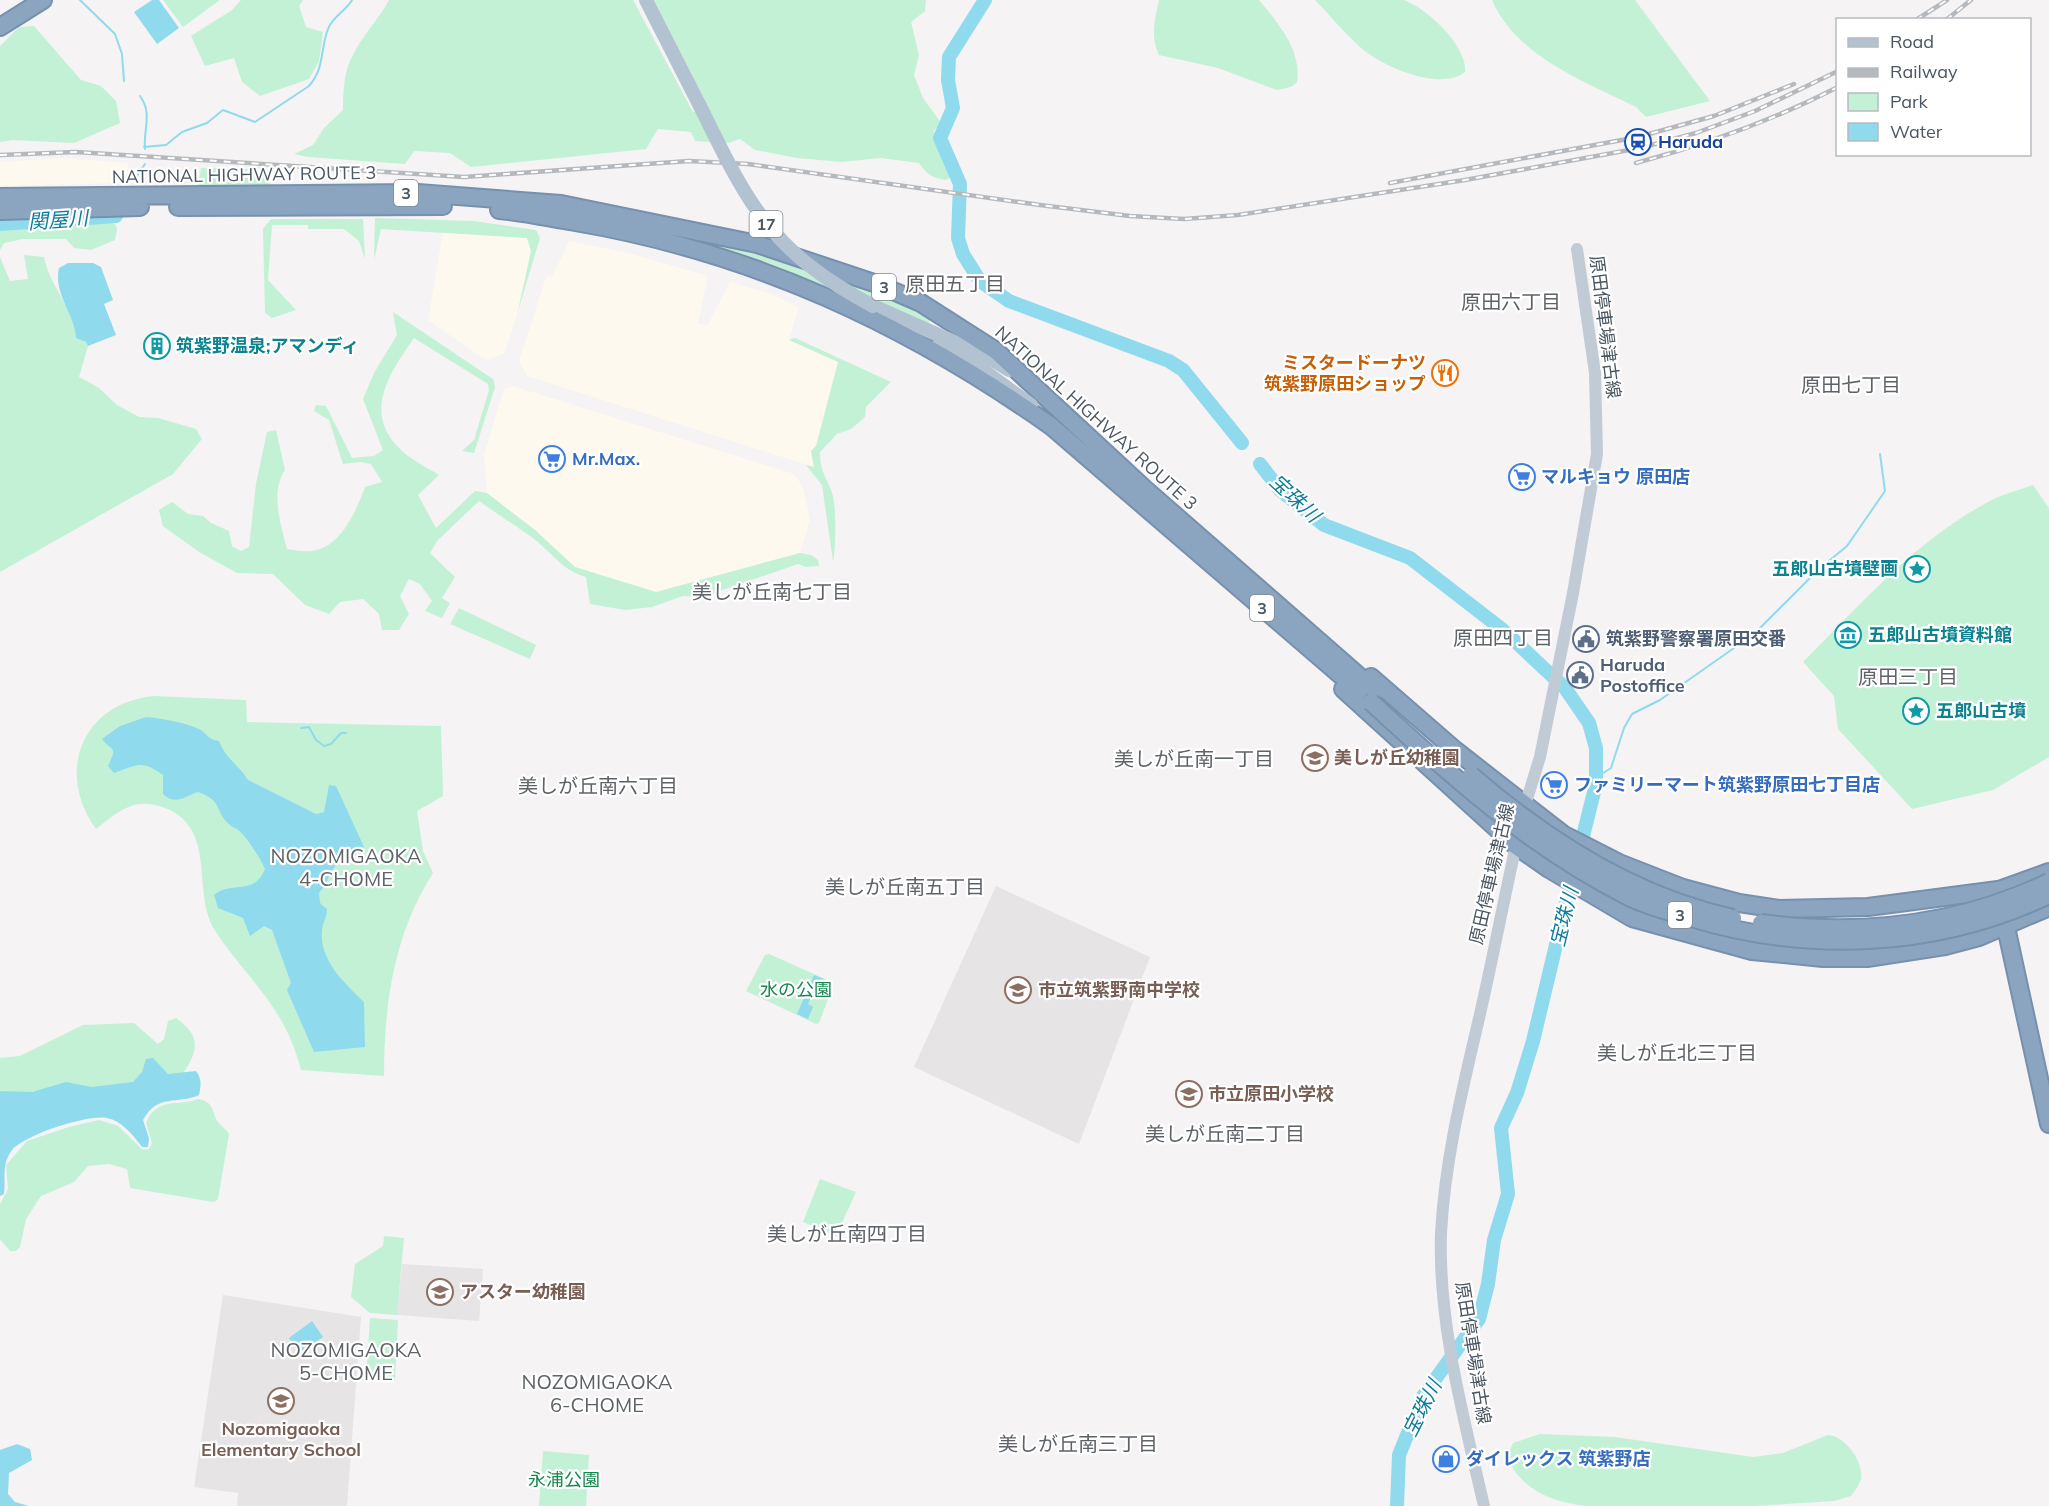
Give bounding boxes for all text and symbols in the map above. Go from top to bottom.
legend [1836,18,2031,156]
text: Road [1890,30,1934,53]
text: Railway [1890,60,1958,83]
text: Park [1890,90,1929,113]
text: Water [1890,120,1943,143]
station icon: Haruda [1623,127,1653,157]
place label: Haruda [1658,130,1723,153]
street label: NATIONAL HIGHWAY ROUTE 3 [112,161,376,188]
road number: 3 [394,180,418,206]
water label: 関屋川 [27,205,91,234]
road number: 17 [750,211,783,237]
street label: 原田停車場津古線 [1585,254,1626,400]
district label: 原田五丁目 [905,271,1005,296]
road number: 3 [872,274,896,300]
district label: 原田六丁目 [1461,289,1561,314]
street label: NATIONAL HIGHWAY ROUTE 3 [990,321,1202,515]
building icon: 筑紫野温泉;アマンディ [142,331,172,361]
place label: 筑紫野温泉;アマンディ [176,334,359,357]
place label: ミスタードーナツ 筑紫野原田ショップ [1264,351,1426,395]
restaurant icon: ミスタードーナツ 筑紫野原田ショップ [1430,358,1460,388]
district label: 原田七丁目 [1801,372,1901,397]
supermarket icon: Mr.Max. [537,444,567,474]
place label: Mr.Max. [572,447,640,470]
supermarket icon: マルキョウ 原田店 [1507,462,1537,492]
place label: マルキョウ 原田店 [1541,465,1690,488]
water label: 宝珠川 [1265,468,1327,529]
place icon: 五郎山古墳壁画 [1902,554,1932,584]
place label: 五郎山古墳壁画 [1772,557,1898,580]
district label: 美しが丘南七丁目 [692,579,852,604]
road number: 3 [1250,595,1274,621]
museum icon: 五郎山古墳資料館 [1833,620,1863,650]
place label: 五郎山古墳資料館 [1868,623,2012,646]
public building icon: 筑紫野警察署原田交番 [1571,624,1601,654]
district label: 原田四丁目 [1453,625,1553,650]
place label: 筑紫野警察署原田交番 [1606,627,1786,650]
place label: Haruda Postoffice [1600,653,1685,697]
public building icon: Haruda Postoffice [1565,660,1595,690]
district label: 原田三丁目 [1858,664,1958,689]
place icon: 五郎山古墳 [1901,696,1931,726]
place label: 五郎山古墳 [1936,699,2026,722]
school or university icon: 美しが丘幼稚園 [1300,743,1330,773]
district label: 美しが丘南一丁目 [1114,746,1274,771]
place label: 美しが丘幼稚園 [1334,746,1460,769]
supermarket icon: ファミリーマート筑紫野原田七丁目店 [1539,770,1569,800]
district label: 美しが丘南六丁目 [518,773,678,798]
place label: ファミリーマート筑紫野原田七丁目店 [1574,773,1880,796]
street label: 原田停車場津古線 [1464,801,1519,947]
district label: NOZOMIGAOKA 4-CHOME [271,843,422,891]
district label: 美しが丘南五丁目 [825,874,985,899]
water label: 宝珠川 [1544,883,1583,949]
road number: 3 [1668,902,1692,928]
school or university icon: 市立筑紫野南中学校 [1003,975,1033,1005]
park label: 水の公園 [760,978,832,1001]
place label: 市立筑紫野南中学校 [1038,978,1200,1001]
district label: 美しが丘北三丁目 [1597,1040,1757,1065]
school or university icon: 市立原田小学校 [1174,1079,1204,1109]
place label: 市立原田小学校 [1208,1082,1334,1105]
district label: 美しが丘南二丁目 [1145,1121,1305,1146]
district label: 美しが丘南四丁目 [767,1221,927,1246]
school or university icon: アスター幼稚園 [425,1277,455,1307]
place label: アスター幼稚園 [460,1280,586,1303]
street label: 原田停車場津古線 [1451,1280,1496,1426]
district label: NOZOMIGAOKA 5-CHOME [271,1337,422,1385]
district label: NOZOMIGAOKA 6-CHOME [522,1369,673,1417]
water label: 宝珠川 [1397,1374,1447,1440]
school or university icon: Nozomigaoka Elementary School [266,1386,296,1416]
place label: Nozomigaoka Elementary School [201,1417,361,1461]
district label: 美しが丘南三丁目 [998,1431,1158,1456]
shop icon: ダイレックス 筑紫野店 [1431,1444,1461,1474]
place label: ダイレックス 筑紫野店 [1466,1447,1650,1470]
park label: 永浦公園 [528,1468,600,1491]

